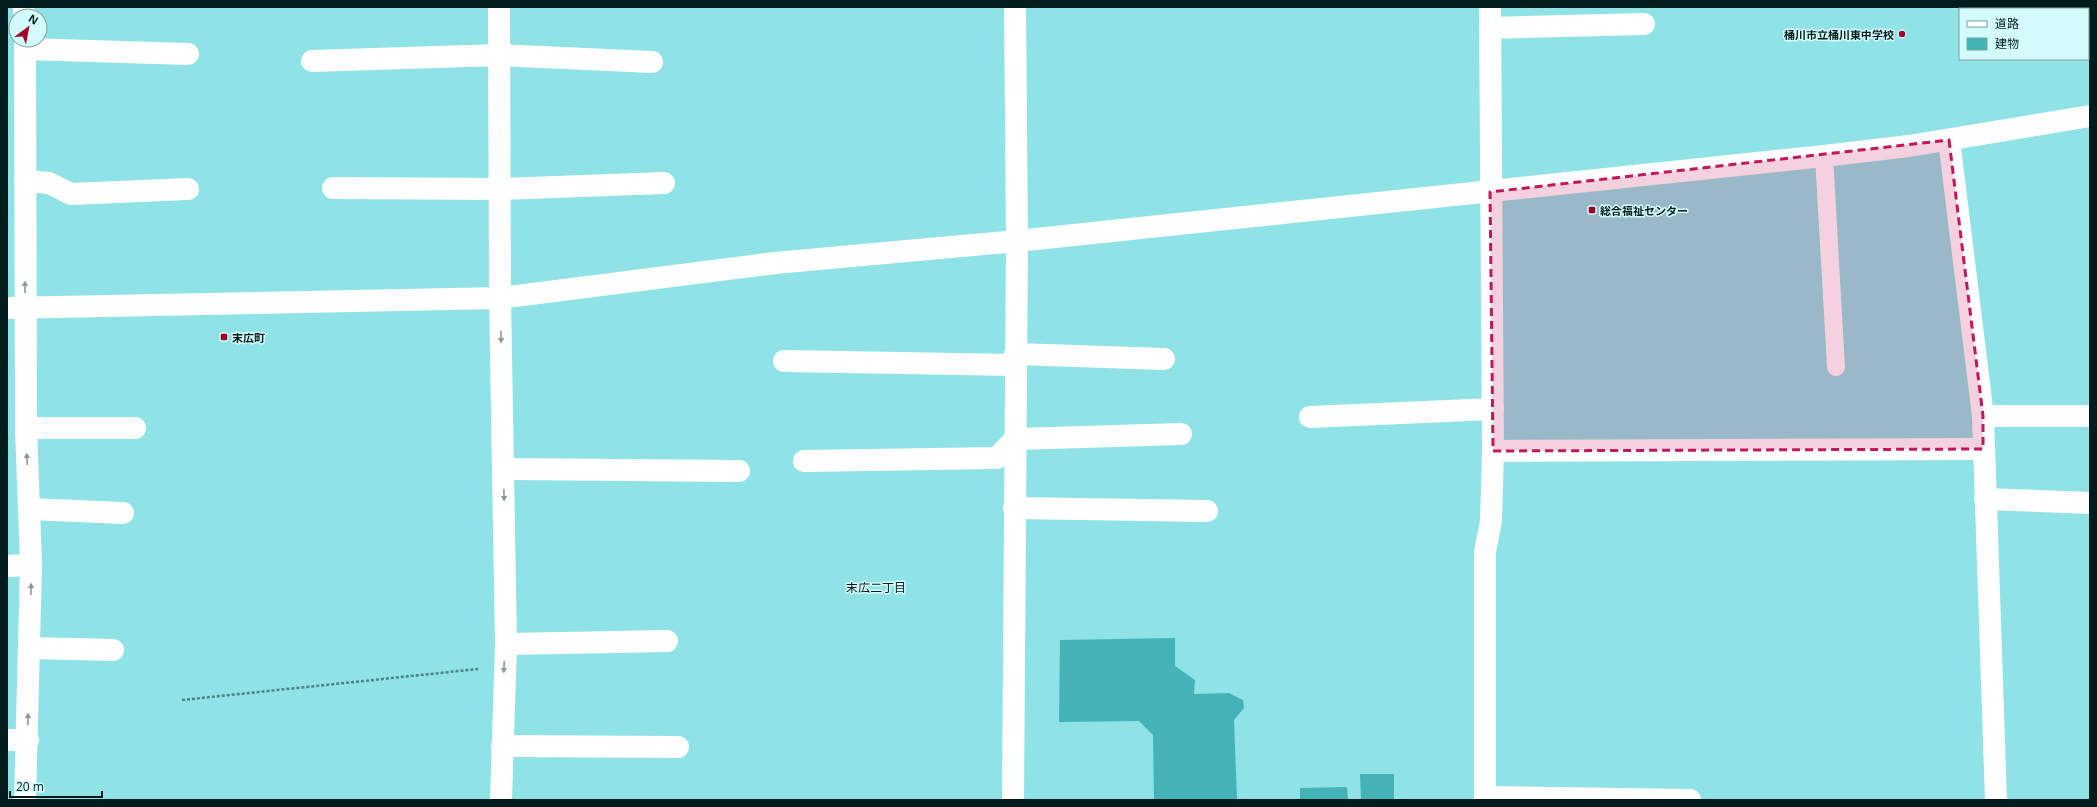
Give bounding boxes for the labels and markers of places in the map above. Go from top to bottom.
place label: 桶川市立桶川東中学校 [1784,27,1894,42]
marker: 桶川市立桶川東中学校 [1897,29,1907,39]
place label: 総合福祉センター [1600,203,1688,218]
marker: 総合福祉センター [1587,205,1597,215]
place label: 末広町 [232,330,265,345]
marker: 末広町 [219,332,229,342]

